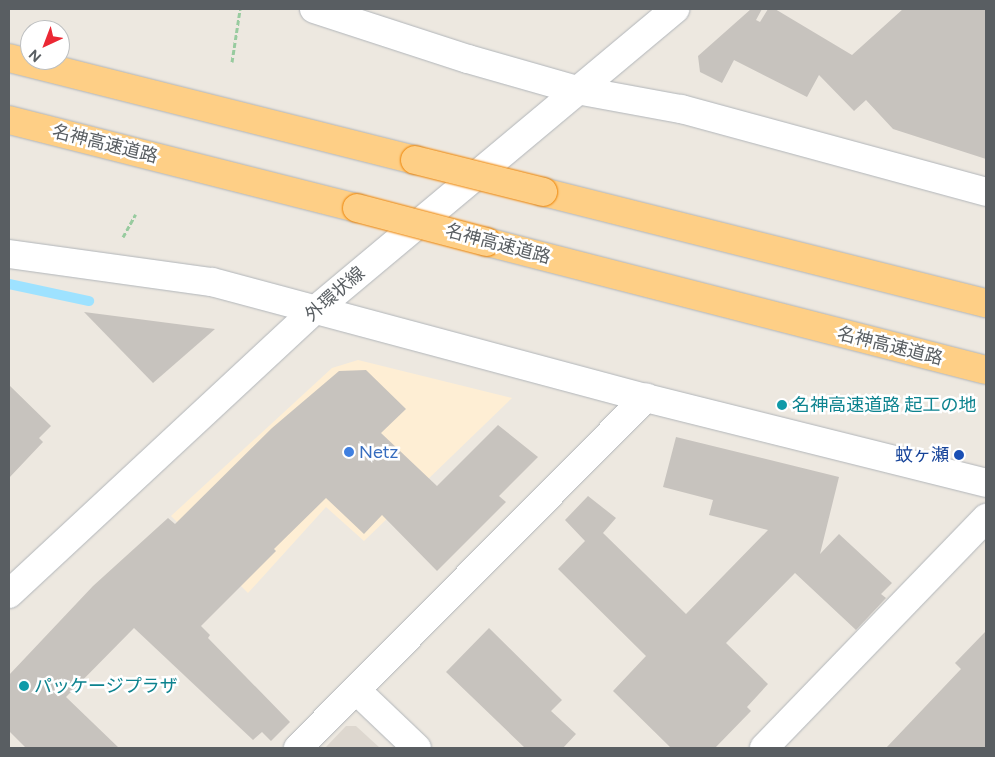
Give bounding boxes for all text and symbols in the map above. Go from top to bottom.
north arrow [20,20,70,70]
text: N [25,46,45,66]
street label: 名神高速道路 [50,120,160,168]
street label: 名神高速道路 [443,220,553,268]
street label: 外環状線 [301,262,369,326]
street label: 名神高速道路 [835,322,945,370]
place label: 名神高速道路 起工の地 [792,394,976,416]
marker: 名神高速道路 起工の地 [776,399,788,411]
place label: Netz [359,441,398,463]
place label: 蚊ヶ瀬 [895,444,949,466]
marker: Netz [343,446,355,458]
marker: 蚊ヶ瀬 [953,449,965,461]
place label: パッケージプラザ [34,675,178,697]
marker: パッケージプラザ [18,680,30,692]

